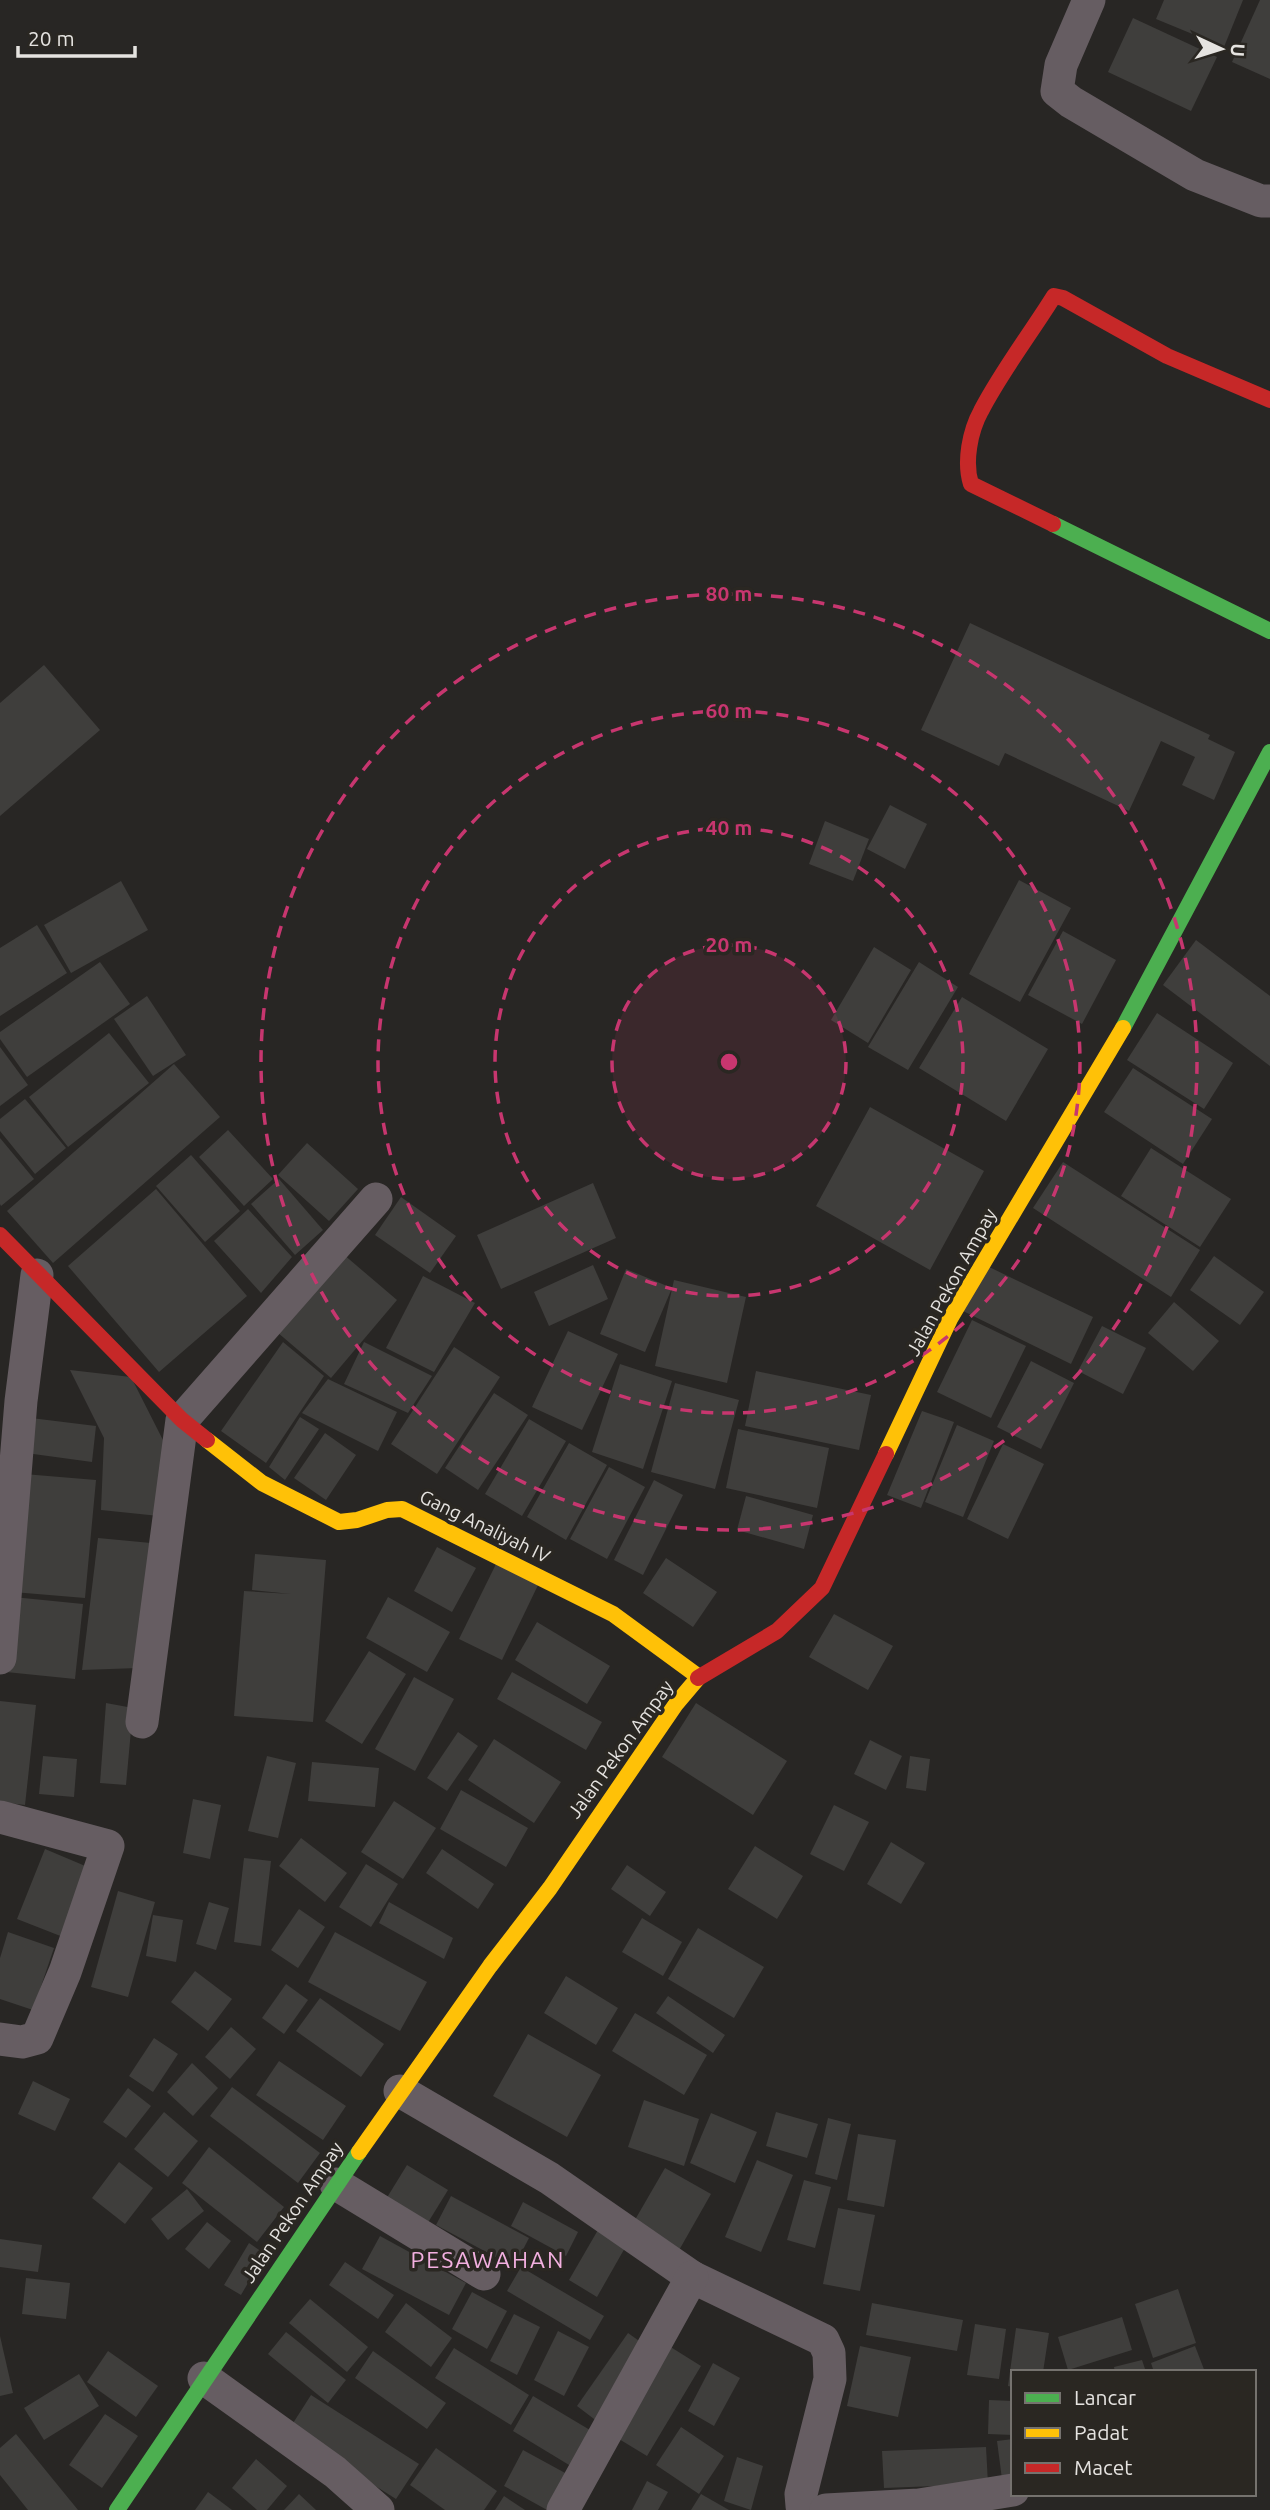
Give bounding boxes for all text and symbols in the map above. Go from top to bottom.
scale bar [18,14,135,58]
north arrow [1186,14,1256,84]
text: 20 m [28,26,75,50]
text: U [1227,43,1249,58]
text: 80 m [706,581,752,605]
text: 60 m [706,698,752,722]
text: 40 m [706,815,752,839]
text: 20 m [706,932,752,956]
centre of rings [717,1050,741,1074]
street label: Jalan Pekon Ampay [901,1205,1001,1359]
street label: Gang Analiyah IV [416,1485,554,1567]
street label: Jalan Pekon Ampay [563,1676,677,1822]
street label: Jalan Pekon Ampay [237,2138,347,2286]
district label: PESAWAHAN [411,2247,565,2272]
legend [1011,2370,1256,2496]
text: Lancar [1074,2385,1136,2409]
text: Padat [1074,2420,1129,2444]
text: Macet [1074,2455,1133,2479]

